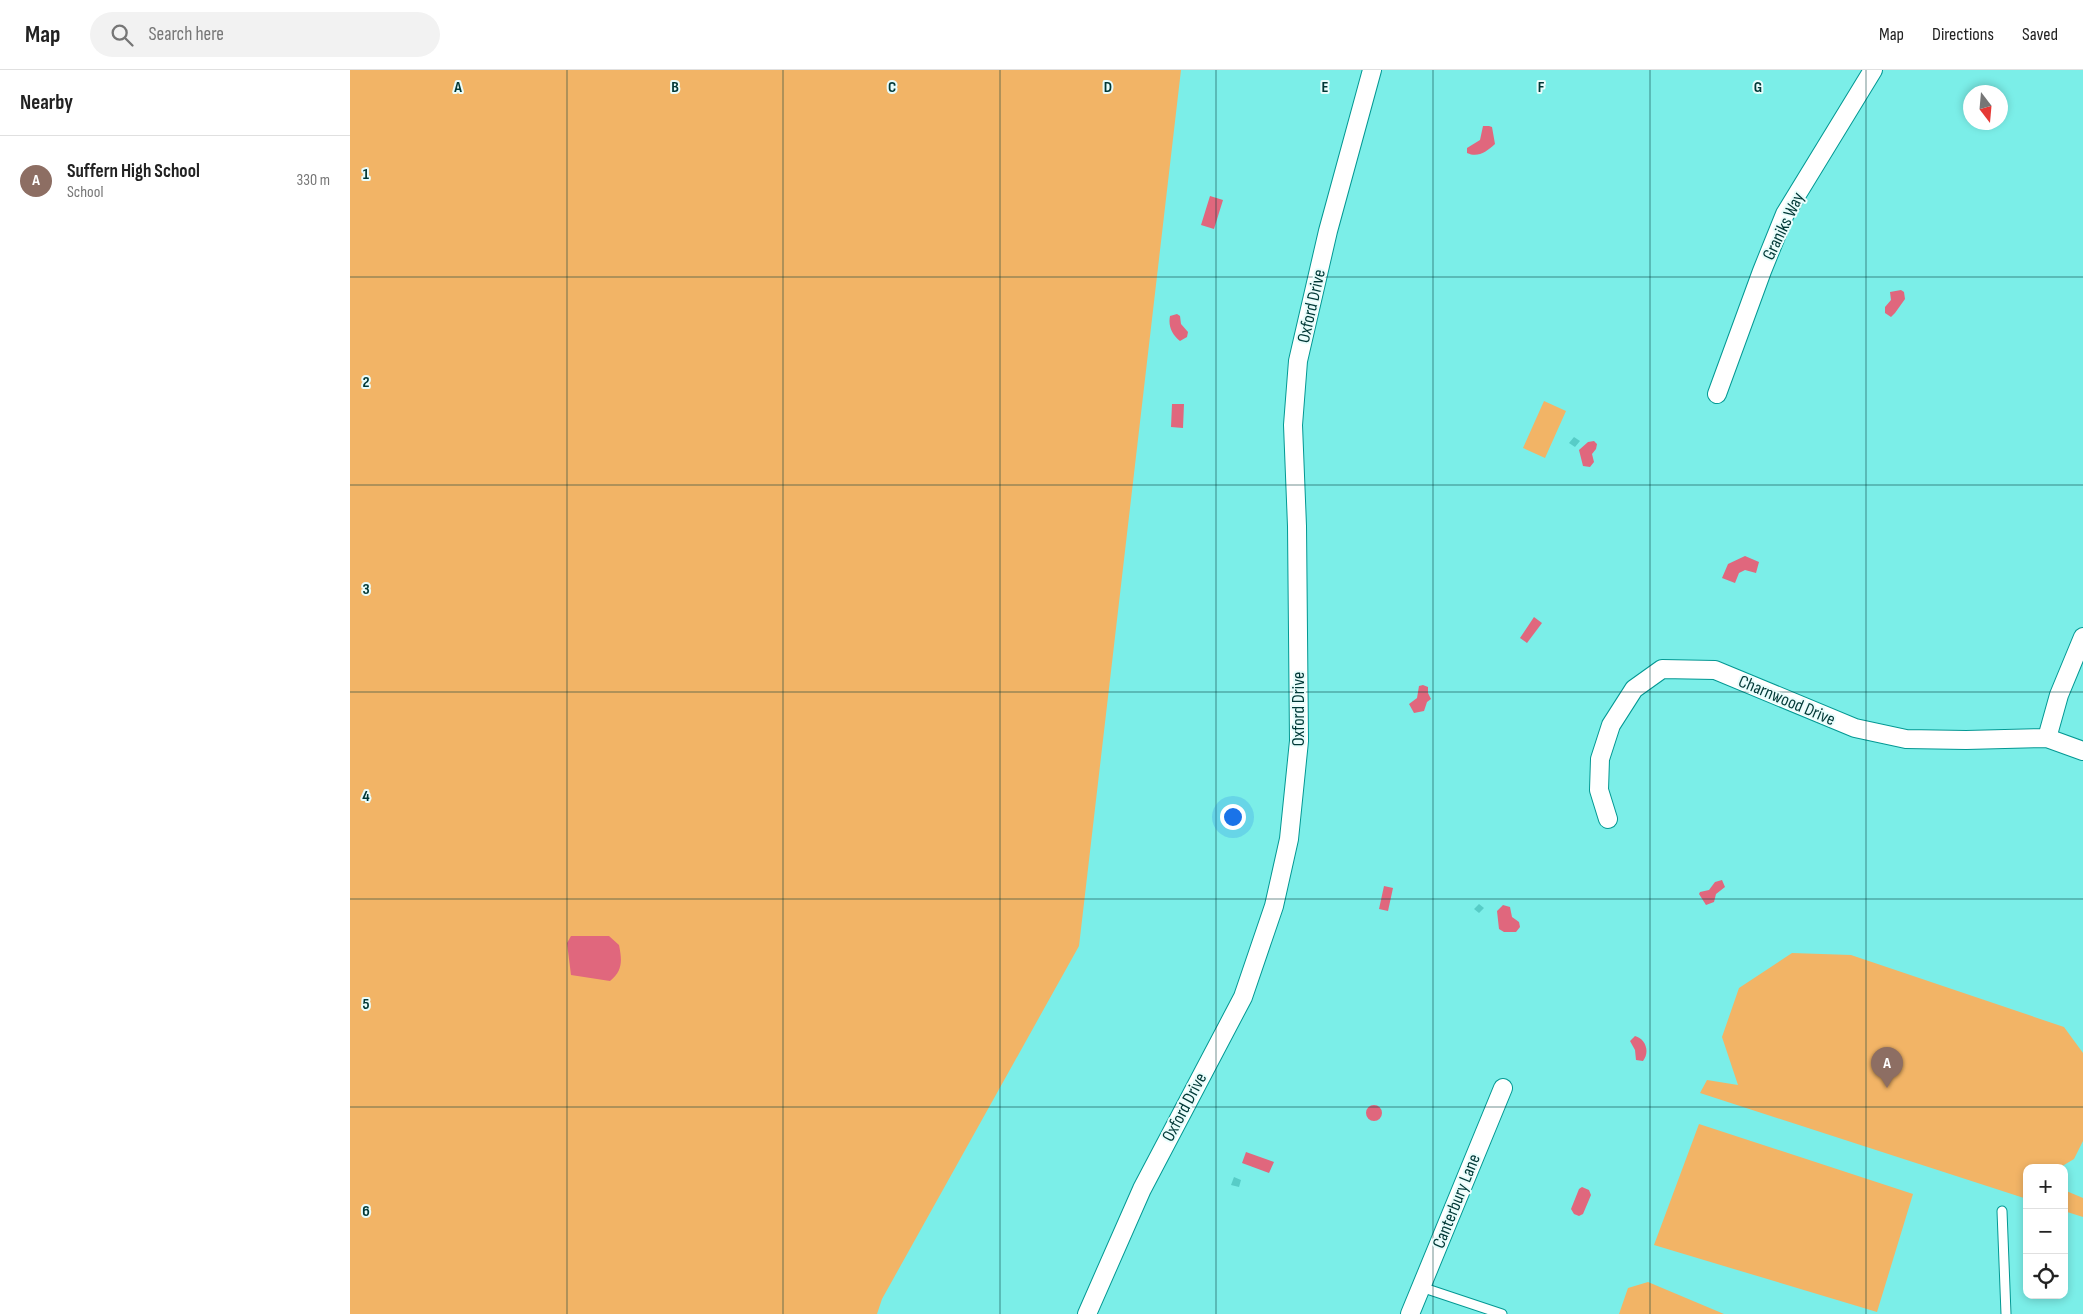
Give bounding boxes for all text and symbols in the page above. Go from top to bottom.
search box [90,12,440,57]
text: Map [25,20,60,49]
icon: search [108,21,136,49]
text: Search here [148,23,224,46]
text: Map [1879,24,1904,45]
text: Directions [1932,24,1994,45]
text: Saved [2022,24,2058,45]
text: A [453,78,462,97]
text: B [671,78,679,97]
text: C [888,78,896,97]
text: D [1104,78,1112,97]
text: E [1322,78,1329,97]
text: F [1538,78,1545,97]
text: G [1754,78,1762,97]
north arrow [1963,85,2008,130]
text: Nearby [20,90,73,115]
text: Suffern High School [67,160,200,183]
text: 1 [363,165,370,184]
text: A [32,171,40,190]
text: 330 m [297,171,330,190]
text: School [67,183,103,202]
street label: Graniks Way [1758,189,1809,264]
street label: Oxford Drive [1293,267,1330,345]
text: 2 [362,373,370,392]
text: 3 [362,580,370,599]
street label: Charnwood Drive [1735,671,1838,730]
street label: Oxford Drive [1288,672,1309,746]
text: 4 [362,787,370,806]
your location [1220,804,1246,830]
text: 5 [362,995,370,1014]
pin: A [1871,1047,1903,1088]
street label: Oxford Drive [1158,1069,1211,1145]
street label: Canterbury Lane [1428,1151,1485,1251]
map controls [2023,1164,2068,1299]
button: + [2023,1164,2068,1209]
text: 6 [362,1202,370,1221]
button: − [2023,1209,2068,1254]
button: locate [2023,1254,2068,1299]

